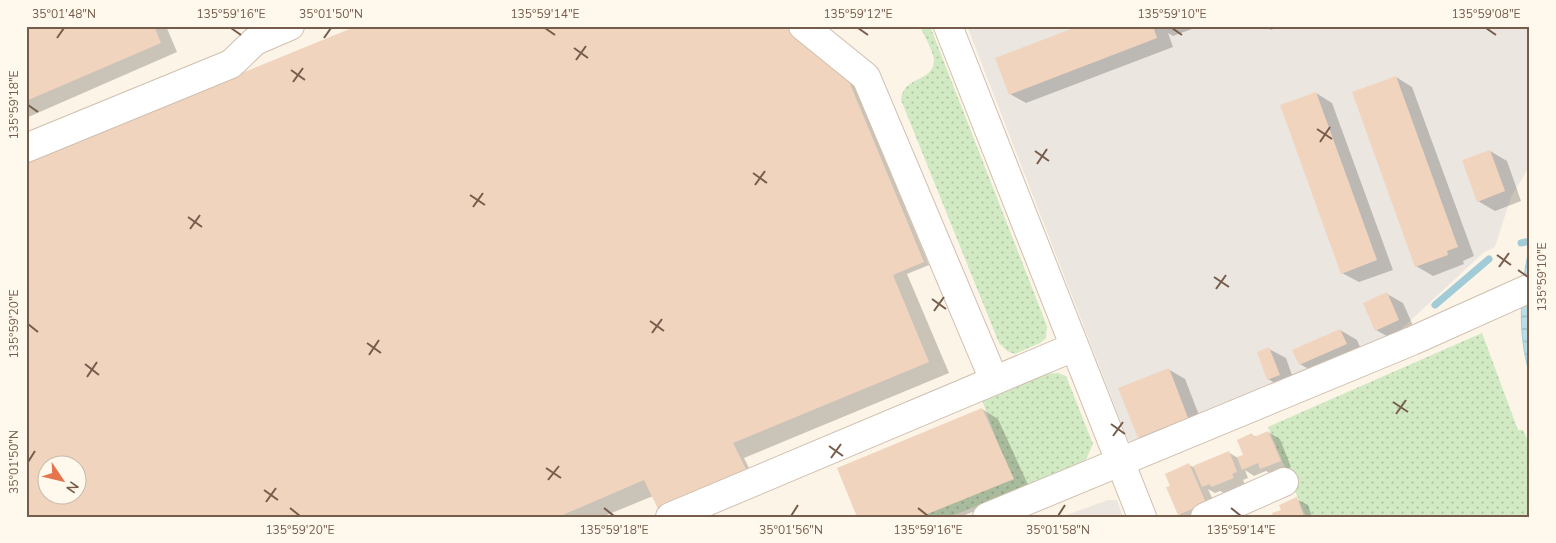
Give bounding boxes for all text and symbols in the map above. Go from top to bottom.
text: 35°01'48"N [32,6,96,22]
text: 135°59'16"E [196,6,266,22]
text: 35°01'50"N [299,6,363,22]
text: 135°59'14"E [510,6,580,22]
text: 135°59'12"E [823,6,893,22]
text: 135°59'10"E [1137,6,1207,22]
text: 135°59'08"E [1451,6,1521,22]
text: 135°59'18"E [6,70,22,140]
text: 135°59'10"E [1534,242,1550,312]
text: 135°59'20"E [6,289,22,359]
text: 35°01'50"N [6,430,22,494]
north arrow [38,456,88,506]
text: N [61,477,83,497]
text: 135°59'20"E [265,522,335,538]
text: 135°59'18"E [579,522,649,538]
text: 35°01'56"N [759,522,823,538]
text: 135°59'16"E [893,522,963,538]
text: 35°01'58"N [1026,522,1090,538]
text: 135°59'14"E [1206,522,1276,538]

